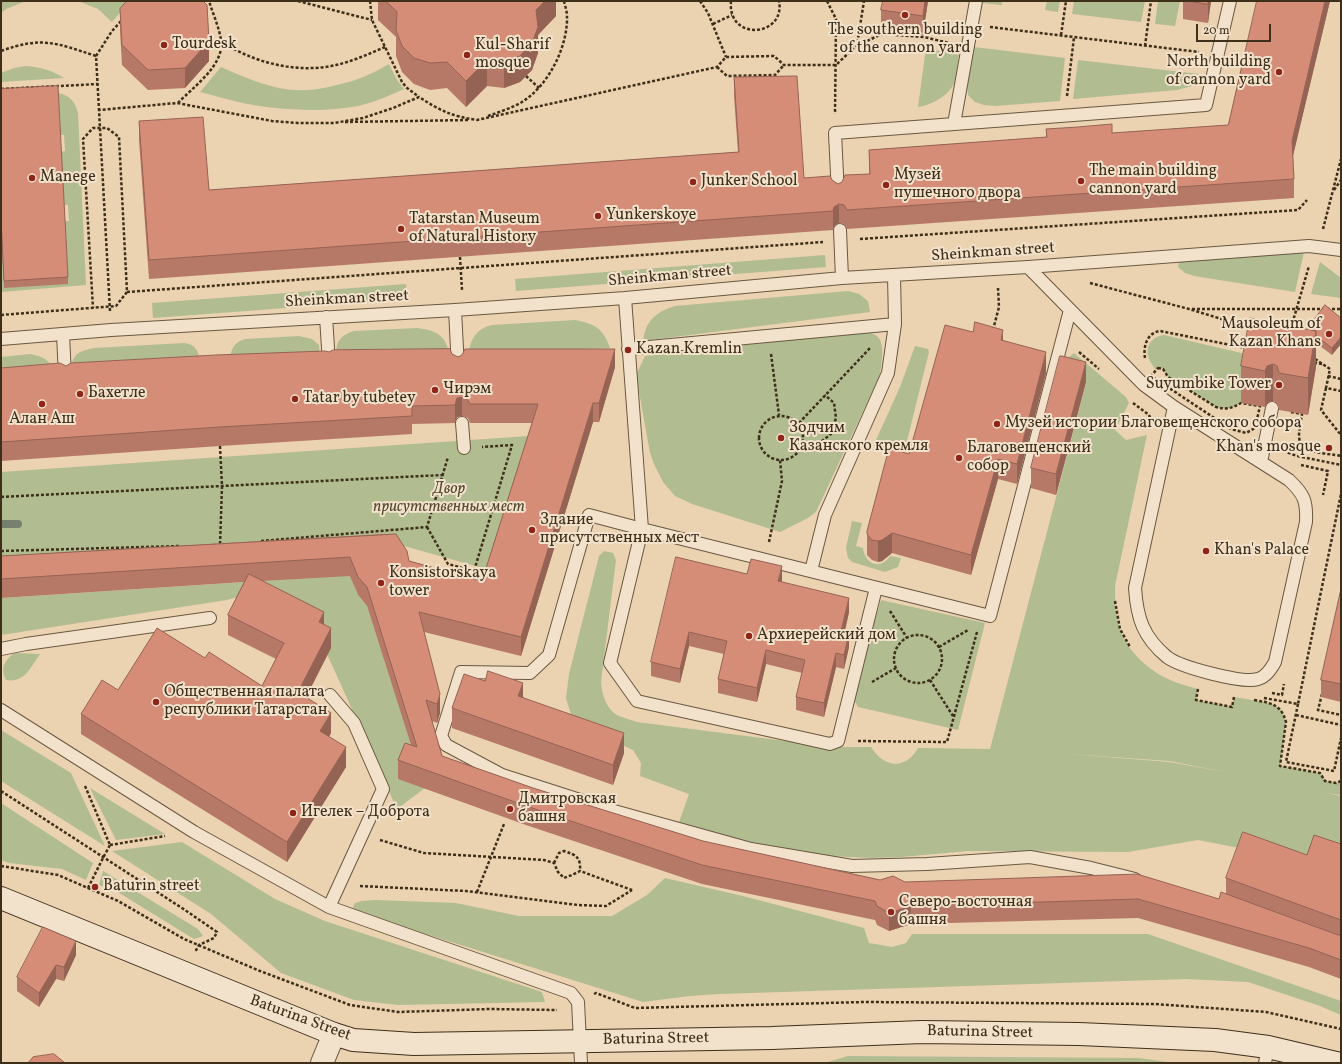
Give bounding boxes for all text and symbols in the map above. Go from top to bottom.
marker: The southern building of the cannon yard [900,10,910,20]
scale bar [1198,16,1273,42]
place label: The southern building of the cannon yard [828,21,982,59]
text: 20 m [1203,23,1230,39]
place label: Tourdesk [172,35,237,55]
place label: Kul-Sharif mosque [475,36,550,74]
marker: Tourdesk [159,40,169,50]
marker: Kul-Sharif mosque [462,50,472,60]
place label: North building of cannon yard [1166,53,1271,91]
marker: North building of cannon yard [1274,67,1284,77]
place label: The main building cannon yard [1089,162,1217,200]
place label: Музей пушечного двора [894,166,1021,204]
place label: Manege [40,168,96,188]
place label: Junker School [701,172,798,192]
marker: Manege [27,173,37,183]
marker: The main building cannon yard [1076,176,1086,186]
marker: Junker School [688,177,698,187]
marker: Музей пушечного двора [881,180,891,190]
place label: Yunkerskoye [606,206,696,226]
place label: Tatarstan Museum of Natural History [409,210,540,248]
marker: Yunkerskoye [593,211,603,221]
marker: Tatarstan Museum of Natural History [396,224,406,234]
street label: Sheinkman street [931,239,1055,267]
street label: Sheinkman street [607,262,733,292]
street label: Sheinkman street [285,287,409,313]
place label: Mausoleum of Kazan Khans [1221,315,1321,353]
marker: Mausoleum of Kazan Khans [1324,329,1334,339]
place label: Kazan Kremlin [636,340,742,360]
marker: Kazan Kremlin [623,345,633,355]
place label: Suyumbike Tower [1146,375,1271,395]
place label: Чирэм [443,380,491,400]
marker: Suyumbike Tower [1274,380,1284,390]
place label: Бахетле [88,384,146,404]
marker: Чирэм [430,385,440,395]
marker: Бахетле [75,389,85,399]
place label: Tatar by tubetey [303,389,416,409]
marker: Tatar by tubetey [290,394,300,404]
marker: Алан Аш [37,399,47,409]
place label: Алан Аш [9,410,75,430]
place label: Музей истории Благовещенского собора [1005,414,1302,434]
place label: Зодчим Казанского кремля [789,419,928,457]
marker: Музей истории Благовещенского собора [992,419,1002,429]
marker: Зодчим Казанского кремля [776,433,786,443]
place label: Khan's mosque [1216,438,1321,458]
place label: Благовещенский собор [967,439,1091,477]
marker: Khan's mosque [1324,443,1334,453]
marker: Благовещенский собор [954,453,964,463]
park label: Двор присутственных мест [373,480,525,518]
place label: Здание присутственных мест [540,511,699,549]
marker: Здание присутственных мест [527,525,537,535]
place label: Khan's Palace [1214,541,1309,561]
marker: Khan's Palace [1201,546,1211,556]
place label: Konsistorskaya tower [389,564,496,602]
marker: Konsistorskaya tower [376,578,386,588]
place label: Архиерейский дом [757,626,896,646]
marker: Архиерейский дом [744,631,754,641]
place label: Общественная палата республики Татарстан [164,683,327,721]
marker: Общественная палата республики Татарстан [151,697,161,707]
place label: Дмитровская башня [518,790,616,828]
place label: Игелек – Доброта [301,803,430,823]
marker: Дмитровская башня [505,804,515,814]
marker: Игелек – Доброта [288,808,298,818]
place label: Baturin street [103,877,200,897]
marker: Baturin street [90,882,100,892]
place label: Северо-восточная башня [899,893,1032,931]
marker: Северо-восточная башня [886,907,896,917]
street label: Baturina Street [247,992,353,1046]
street label: Baturina Street [927,1022,1033,1044]
street label: Baturina Street [603,1029,709,1051]

